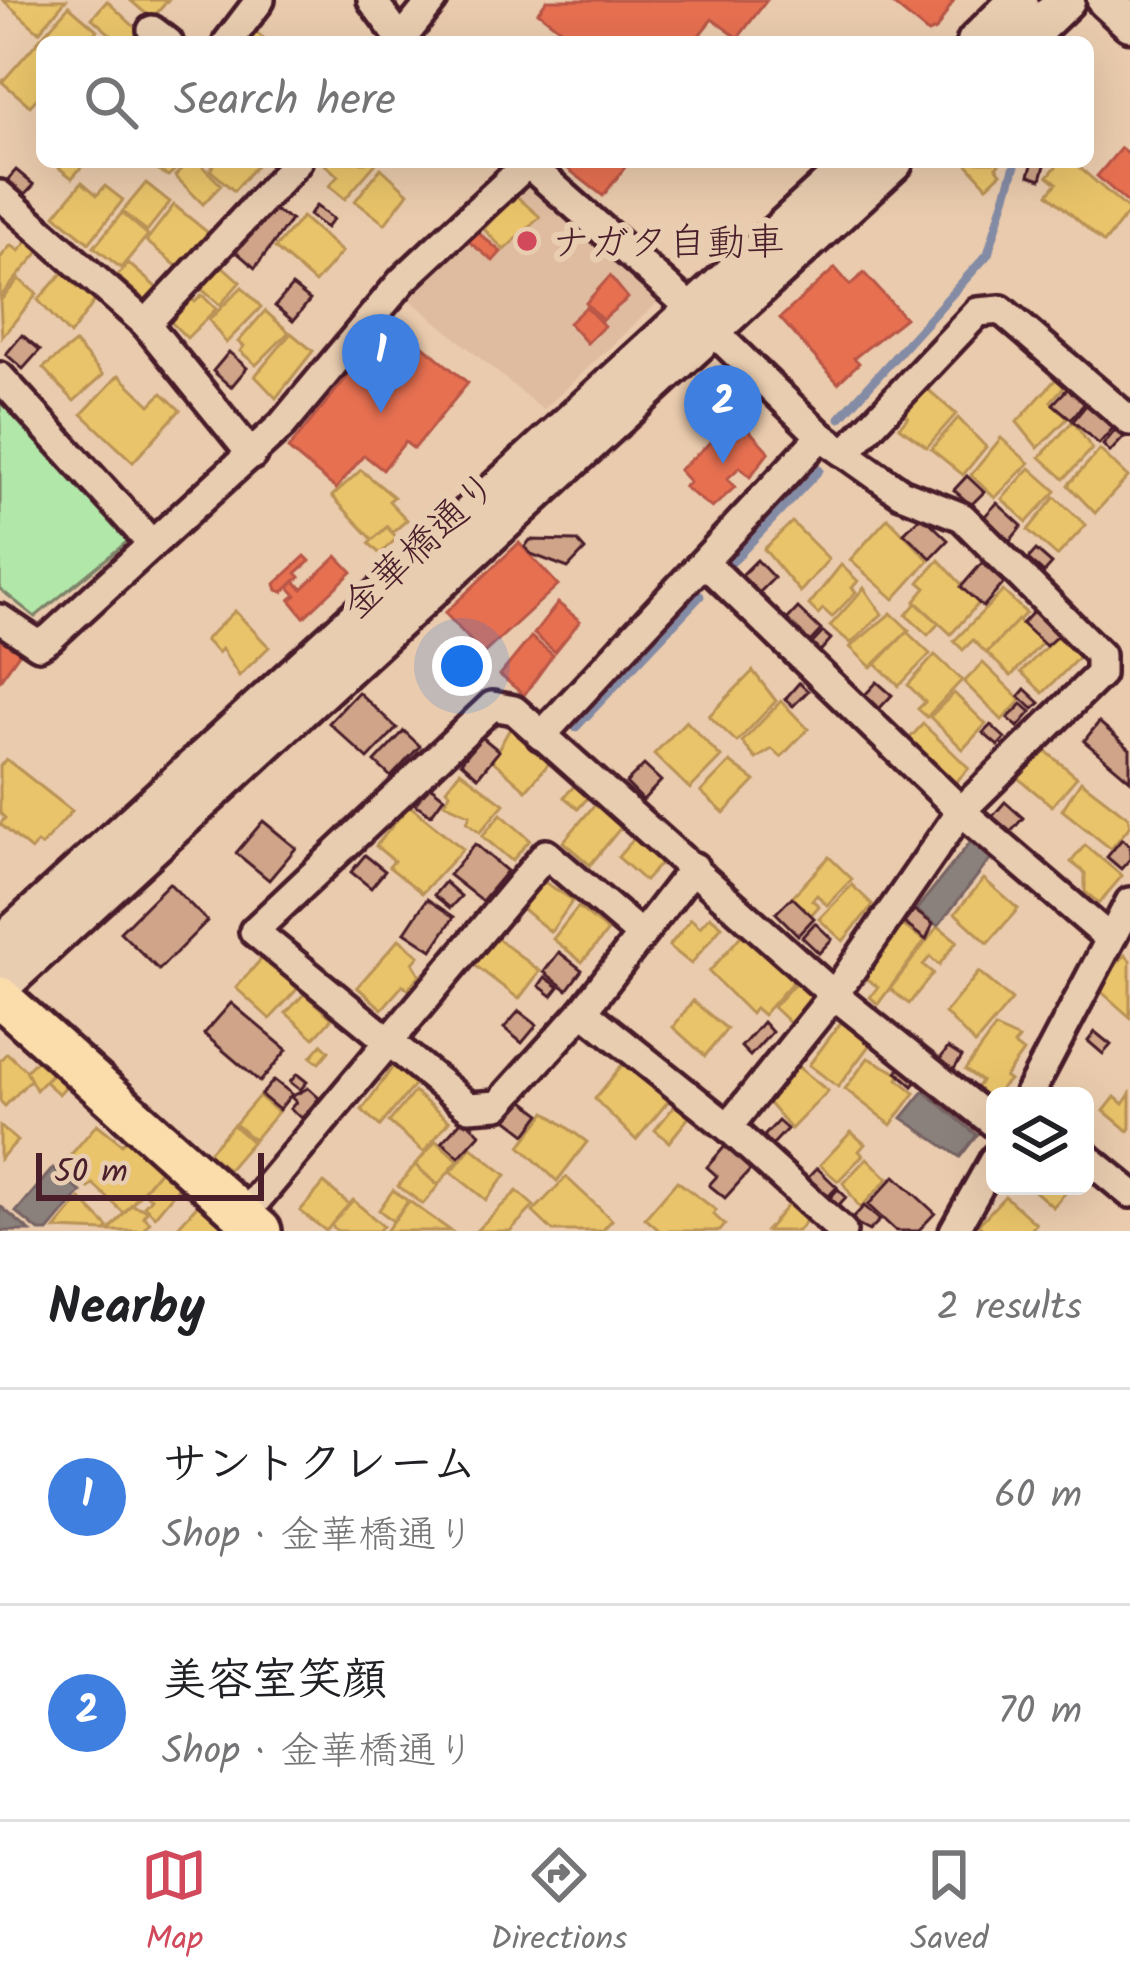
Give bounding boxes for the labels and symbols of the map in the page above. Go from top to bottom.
place label: ナガタ自動車 [551,214,785,276]
marker: ナガタ自動車 [514,228,540,254]
pin: 1 [342,314,420,413]
pin: 2 [684,365,762,464]
street label: 金華橋通り [329,458,514,636]
your location [432,636,492,696]
scale bar [36,1147,264,1200]

